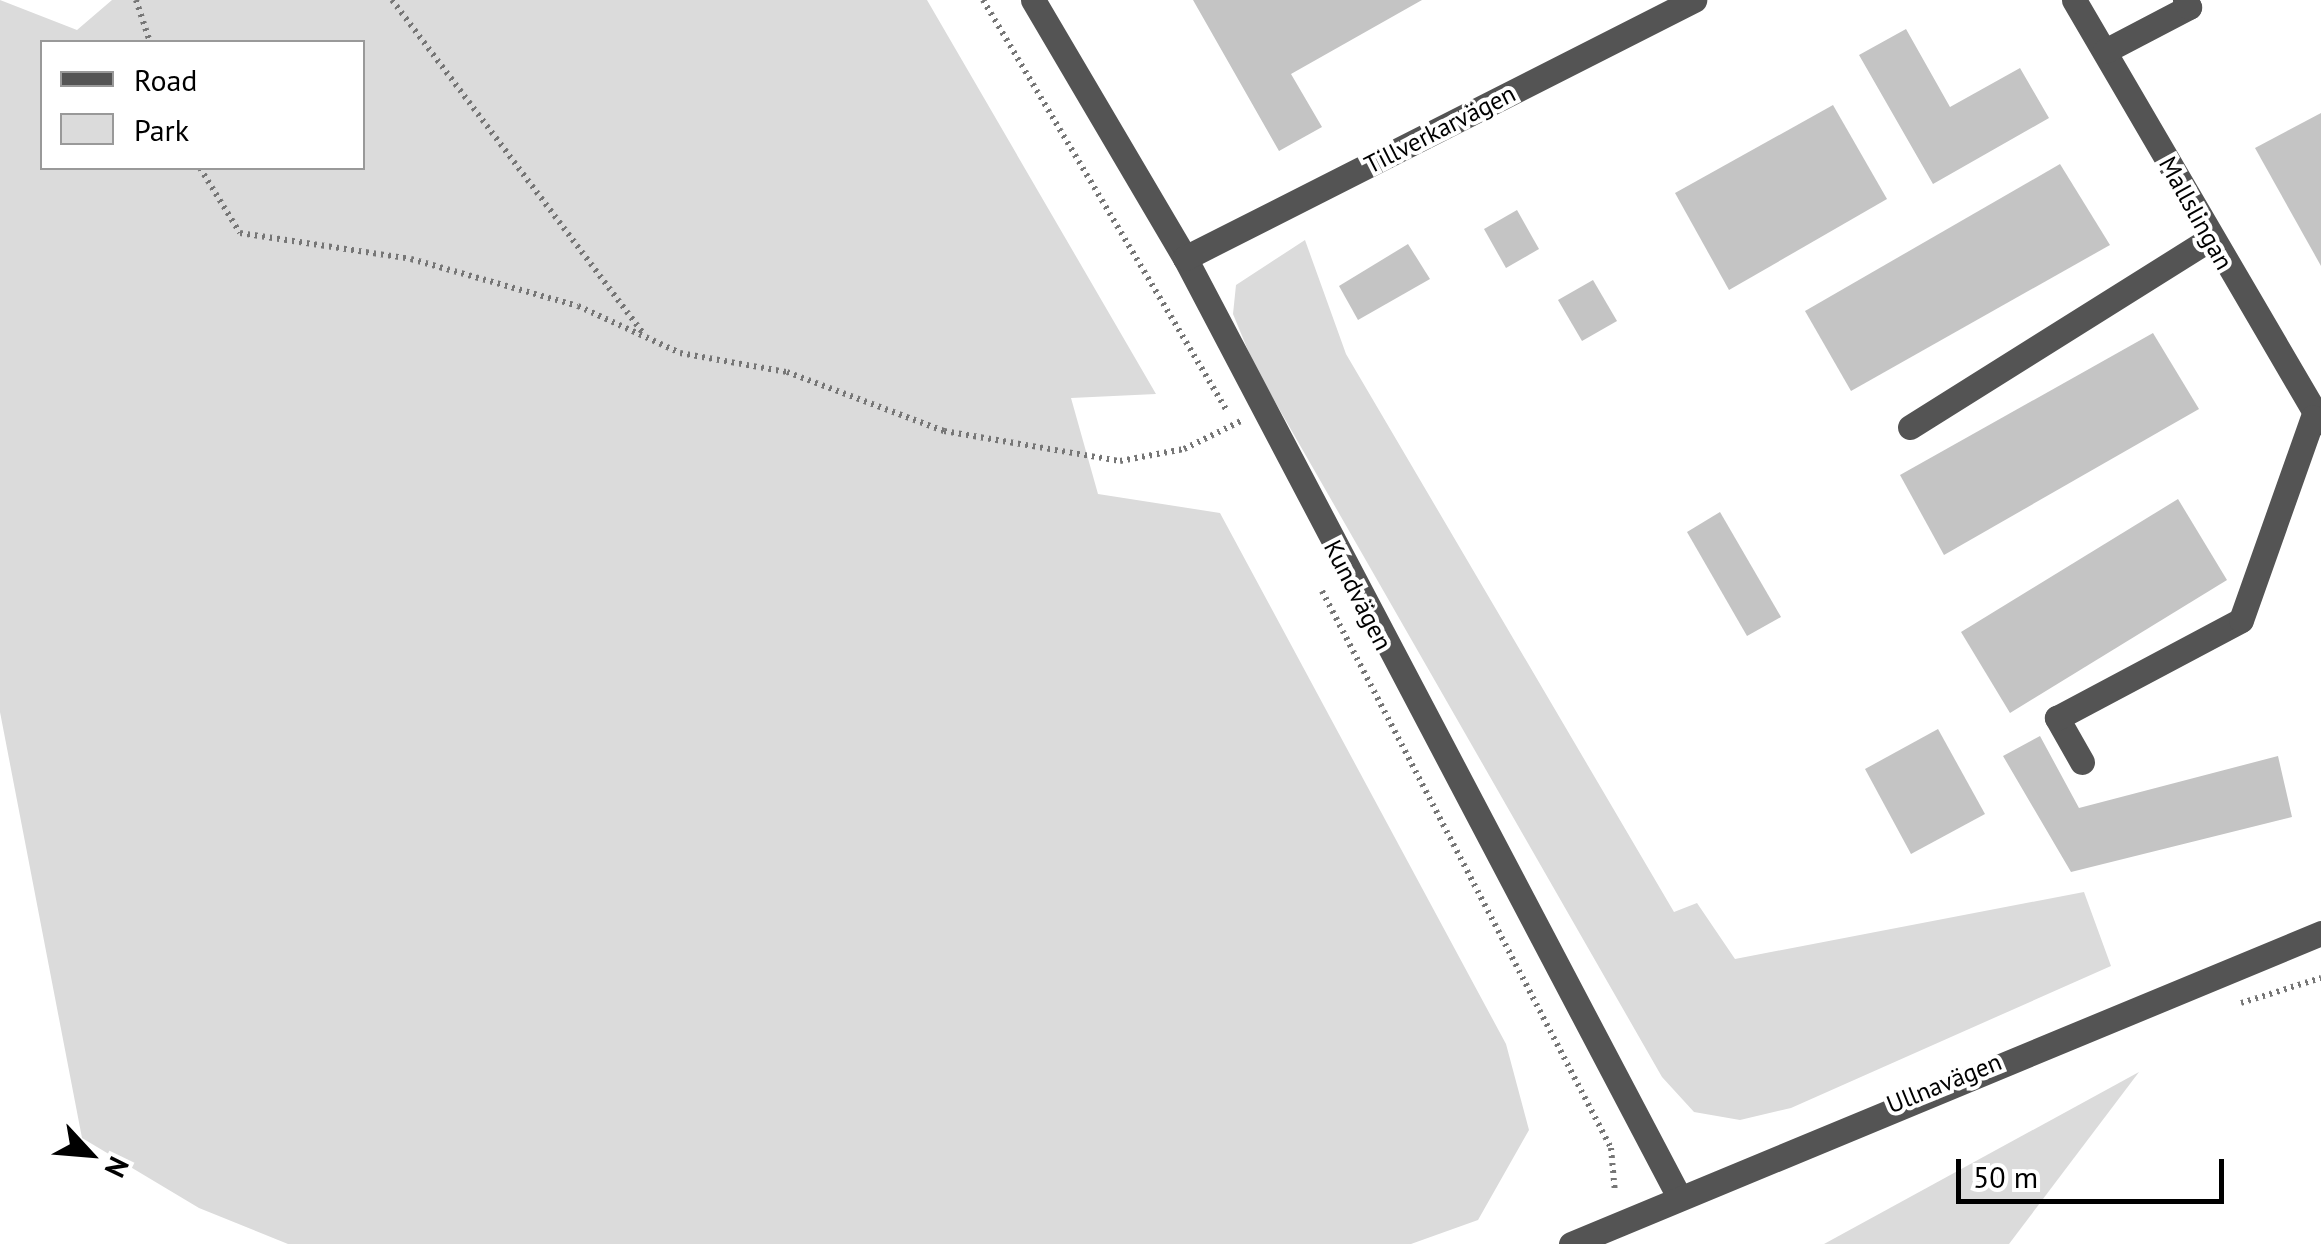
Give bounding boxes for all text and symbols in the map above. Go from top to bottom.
legend [40,40,365,170]
text: Road [134,60,198,99]
street label: Tillverkarvägen [1360,78,1520,180]
text: Park [134,110,189,149]
street label: Mallslingan [2153,151,2239,275]
street label: Kundvägen [1318,535,1398,655]
street label: Ullnavägen [1882,1046,2006,1120]
north arrow [40,1104,140,1204]
scale bar [1961,1139,2228,1201]
text: N [97,1151,138,1184]
text: 50 m [1973,1157,2038,1196]

